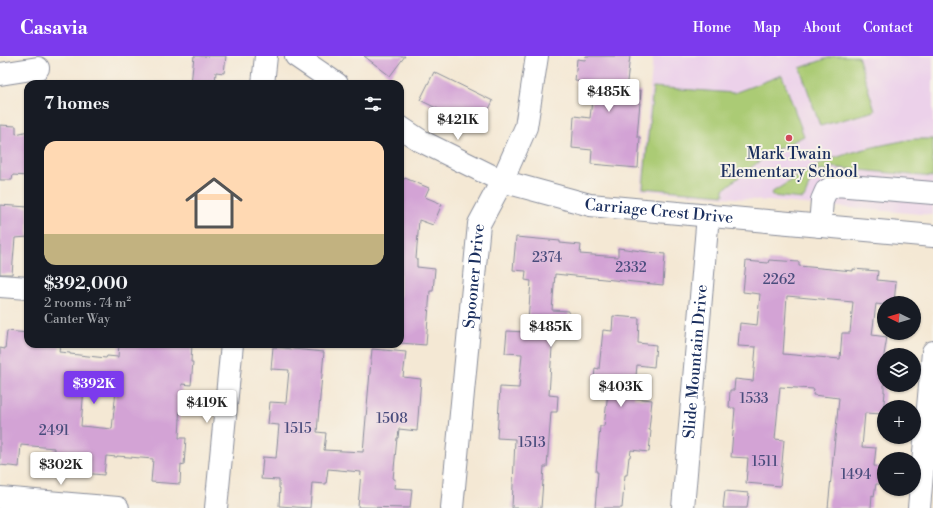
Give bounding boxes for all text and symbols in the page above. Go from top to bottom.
text: Casavia [20,16,88,40]
text: Home [693,19,731,37]
text: Map [753,19,781,37]
text: About [803,19,841,37]
text: Contact [863,19,913,37]
pin: $485K [581,79,637,113]
text: $485K [587,84,631,100]
text: 7 homes [44,93,109,115]
icon: filters [362,93,384,115]
pin: $421K [430,107,486,141]
text: $421K [437,112,479,128]
marker: Mark Twain Elementary School [784,133,794,143]
place label: Mark Twain Elementary School [720,144,858,182]
icon: home [178,167,250,239]
street label: Carriage Crest Drive [584,195,734,228]
street label: Spooner Drive [459,223,489,329]
house number: 2374 [532,249,562,267]
house number: 2332 [615,259,647,277]
house number: 2262 [763,271,795,289]
text: $392,000 [44,273,128,295]
street label: Slide Mountain Drive [679,284,712,439]
text: 2 rooms · 74 m² [44,295,131,311]
north arrow [877,296,921,340]
map controls [877,296,921,496]
text: Canter Way [44,311,110,327]
pin: $485K [523,314,579,348]
text: $485K [529,319,573,335]
button: layers [877,348,921,392]
pin: $392K [66,371,122,405]
pin: $403K [593,374,649,408]
text: $392K [73,376,115,392]
text: $403K [599,379,643,395]
pin: $419K [179,390,235,424]
house number: 1533 [739,390,769,408]
text: $419K [186,395,228,411]
button: + [877,400,921,444]
house number: 1508 [376,410,408,428]
house number: 1515 [284,420,312,438]
house number: 2491 [39,422,69,440]
house number: 1513 [518,434,546,452]
pin: $302K [33,452,89,486]
button: − [877,452,921,496]
house number: 1511 [752,453,778,471]
text: $302K [39,457,83,473]
house number: 1494 [841,466,871,484]

